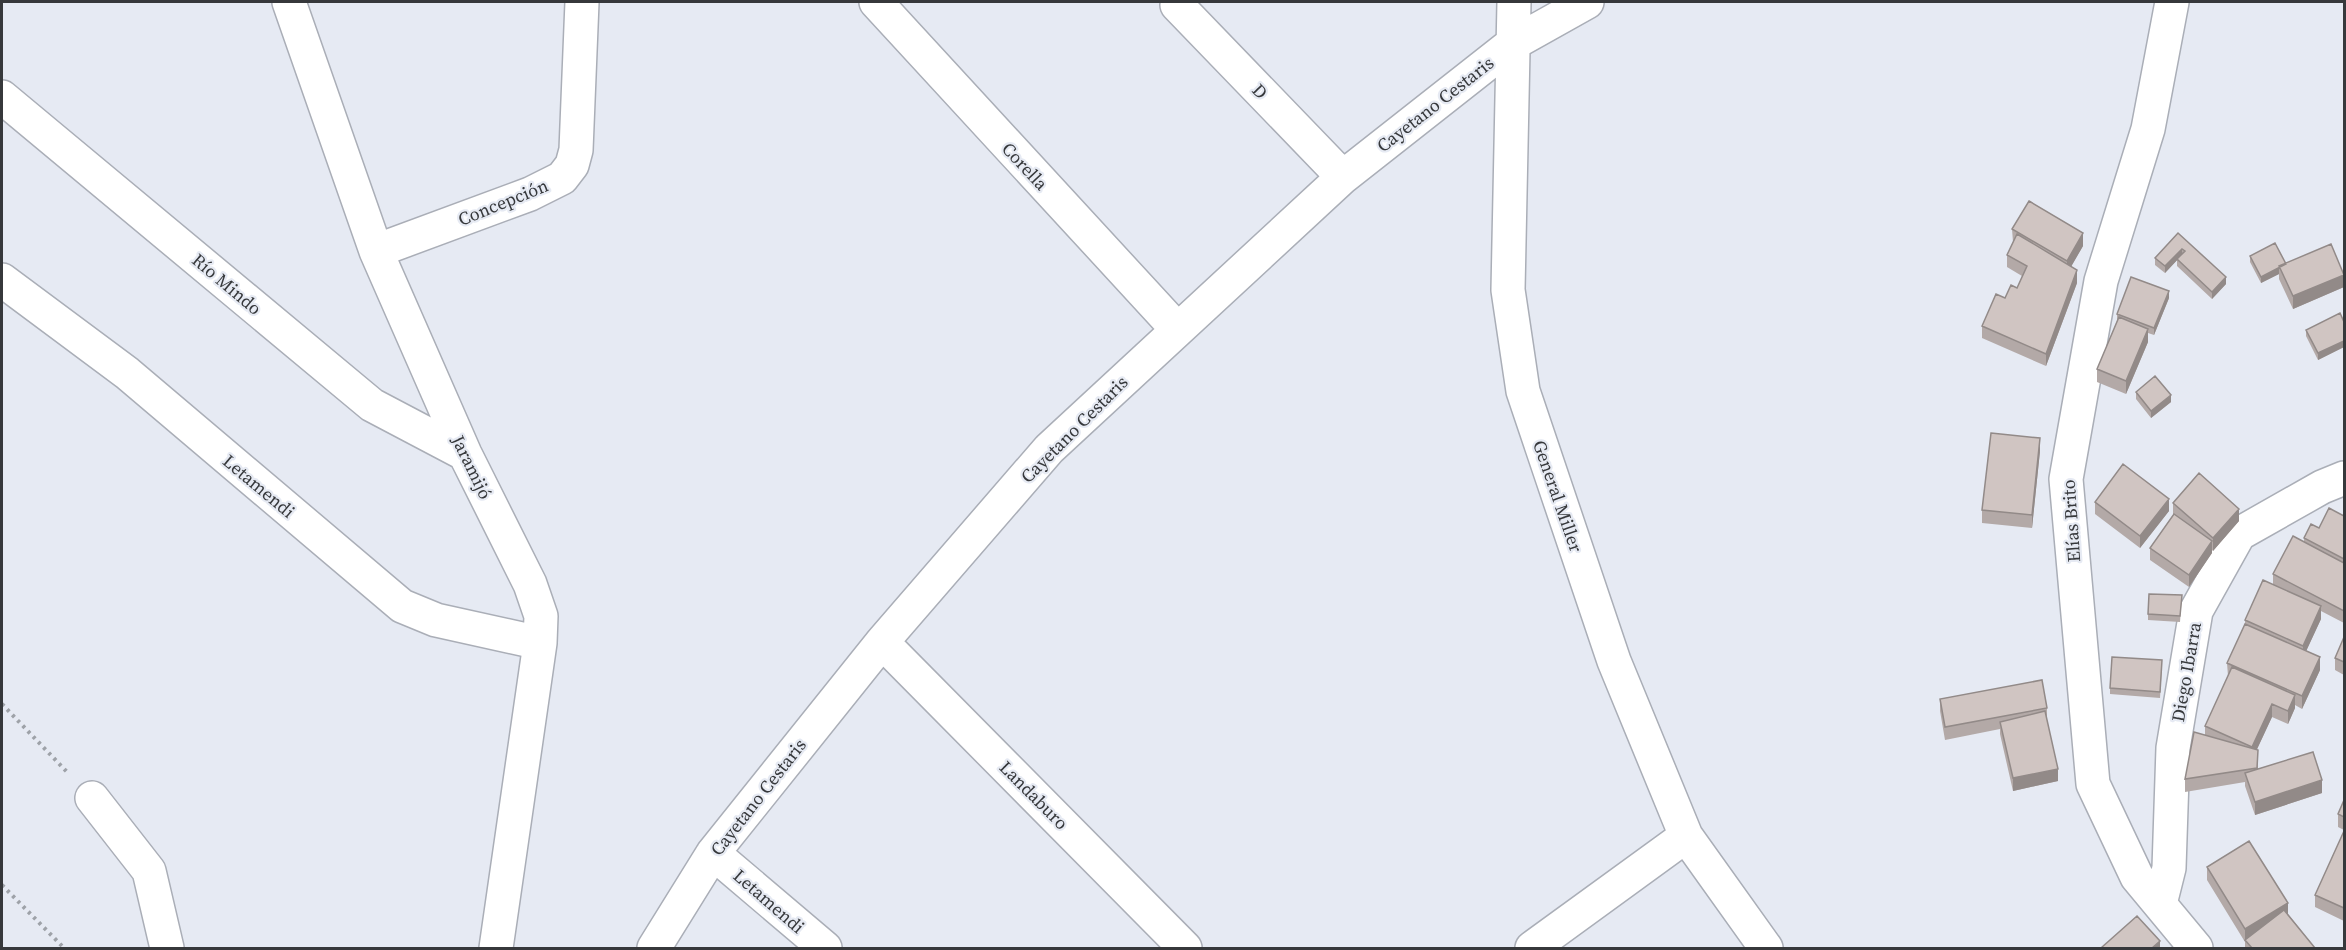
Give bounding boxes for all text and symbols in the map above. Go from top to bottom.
street label: Cayetano Cestaris [1371,50,1499,158]
street label: D [1247,78,1273,104]
street label: Corella [996,136,1054,196]
street label: Concepción [454,173,552,231]
street label: Río Mindo [187,248,267,321]
street label: Cayetano Cestaris [1015,370,1133,488]
street label: Jaramijó [445,430,498,503]
street label: General Miller [1527,437,1589,556]
street label: Letamendi [218,449,300,523]
street label: Elías Brito [2056,479,2086,563]
street label: Diego Ibarra [2165,619,2207,724]
street label: Cayetano Cestaris [704,733,812,861]
street label: Landaburo [994,755,1074,835]
street label: Letamendi [728,863,810,939]

